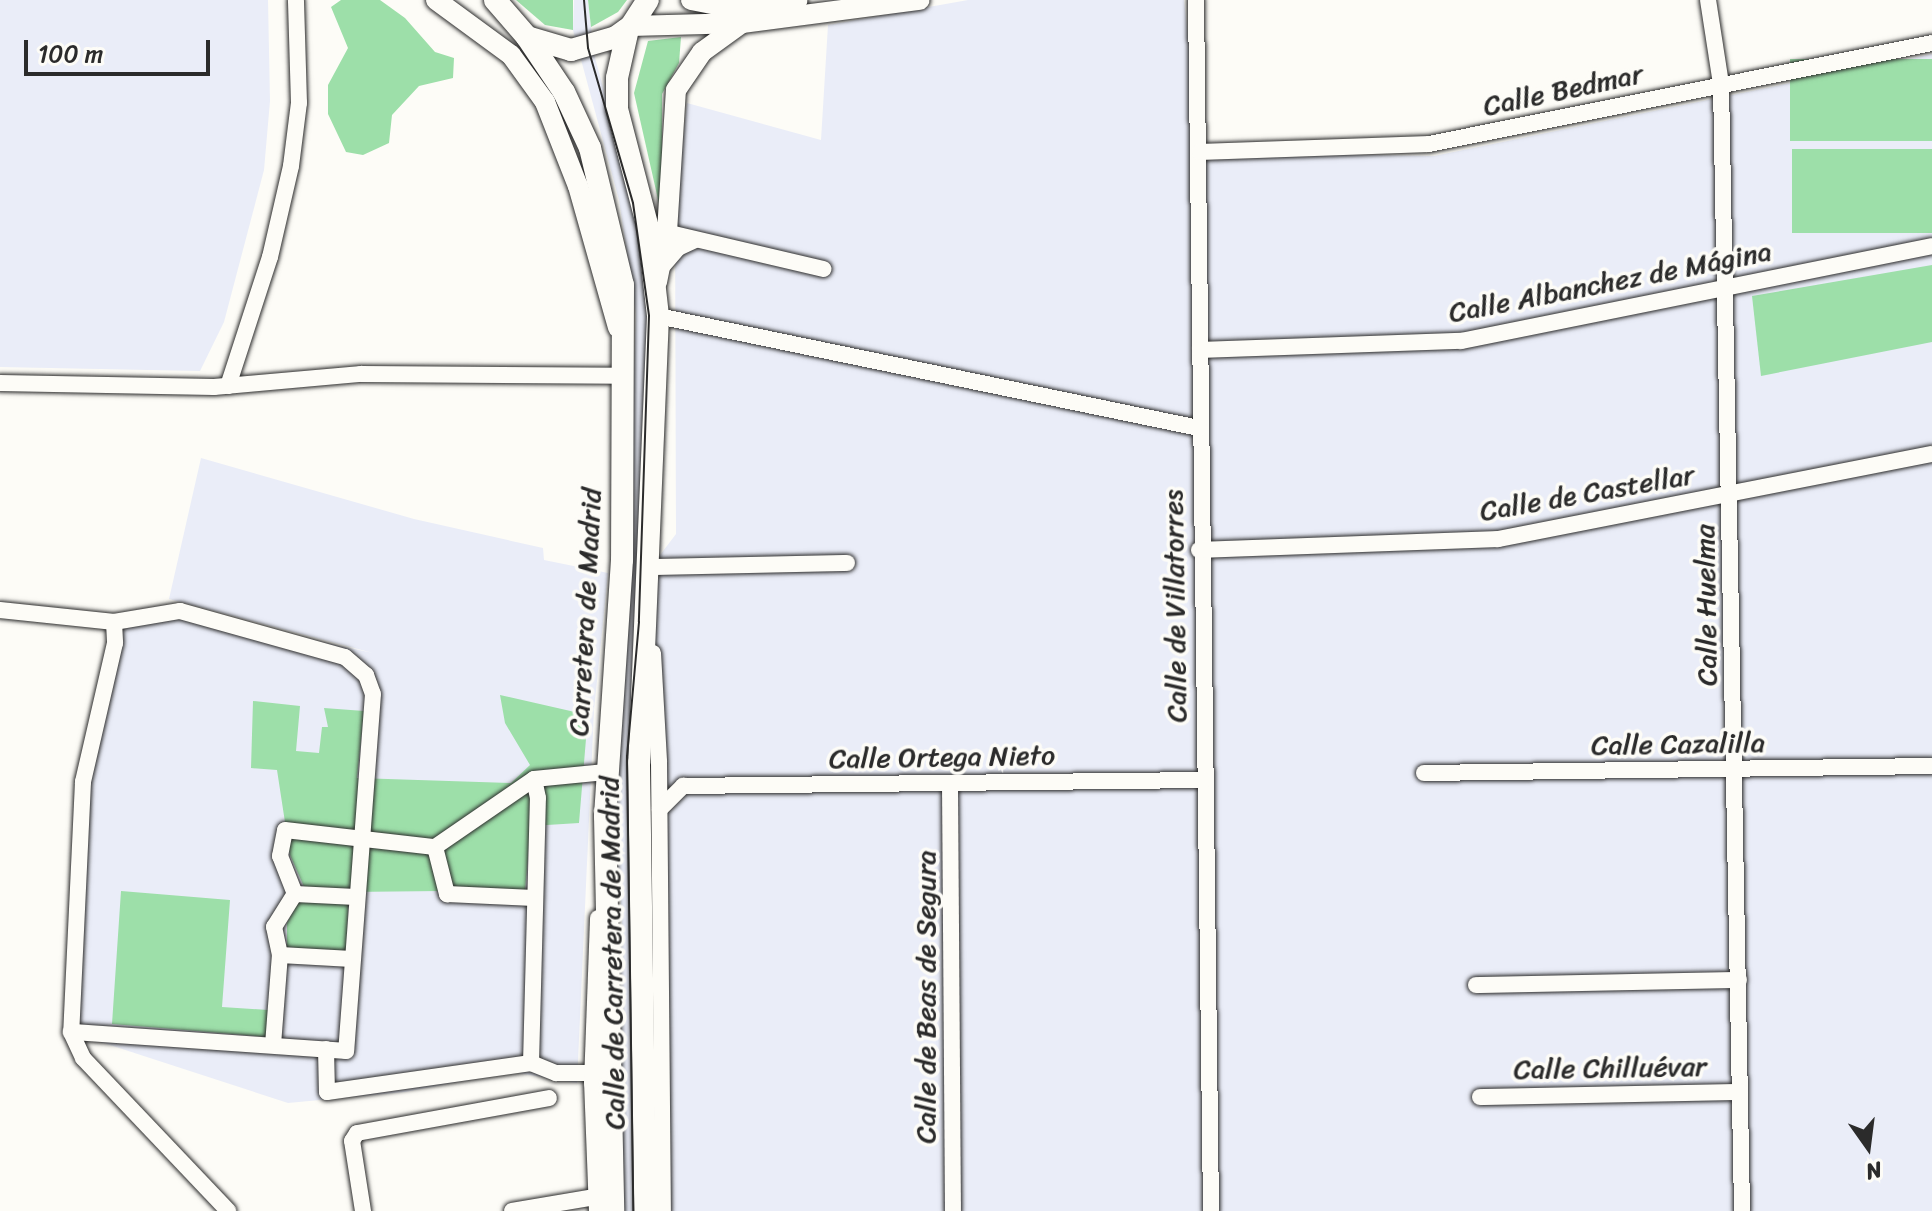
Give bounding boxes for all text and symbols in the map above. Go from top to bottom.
scale bar [28,24,214,74]
text: 100 m [38,33,103,75]
street label: Calle Bedmar [1480,57,1646,123]
street label: Calle Albanchez de Mágina [1446,234,1774,330]
street label: Calle de Castellar [1477,458,1697,528]
street label: Carretera de Madrid [562,487,608,737]
street label: Calle de Villatorres [1156,489,1194,723]
street label: Calle Huelma [1688,524,1724,686]
street label: Calle Cazalilla [1591,726,1765,762]
street label: Calle Ortega Nieto [827,738,1057,776]
street label: Calle de Carretera de Madrid [592,776,632,1130]
street label: Calle de Beas de Segura [909,850,943,1144]
street label: Calle Chilluévar [1513,1050,1707,1086]
north arrow [1828,1107,1908,1187]
text: N [1862,1150,1886,1192]

